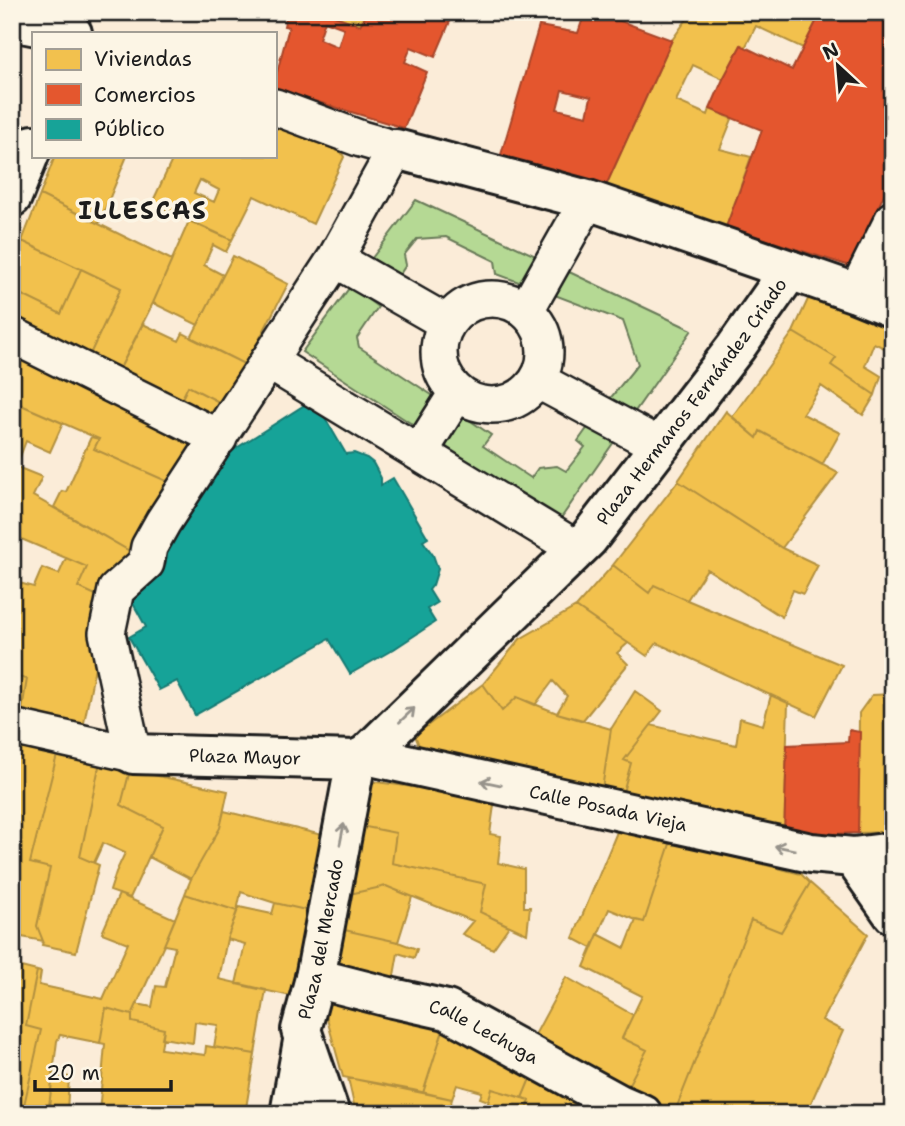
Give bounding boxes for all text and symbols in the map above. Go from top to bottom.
legend [32,32,276,158]
north arrow [804,32,874,102]
text: N [819,37,843,66]
text: Viviendas [94,45,192,73]
text: Comercios [94,81,196,109]
text: Público [94,115,165,143]
district label: ILLESCAS [78,195,208,227]
street label: Plaza Hermanos Fernández Criado [591,274,792,530]
one-way arrow [398,707,415,724]
street label: Plaza Mayor [189,744,301,771]
one-way arrow [480,775,503,789]
street label: Calle Posada Vieja [527,779,689,837]
one-way arrow [336,823,349,846]
one-way arrow [774,840,797,854]
street label: Plaza del Mercado [292,857,349,1022]
street label: Calle Lechuga [427,994,543,1070]
scale bar [35,1049,172,1093]
text: 20 m [46,1059,100,1087]

